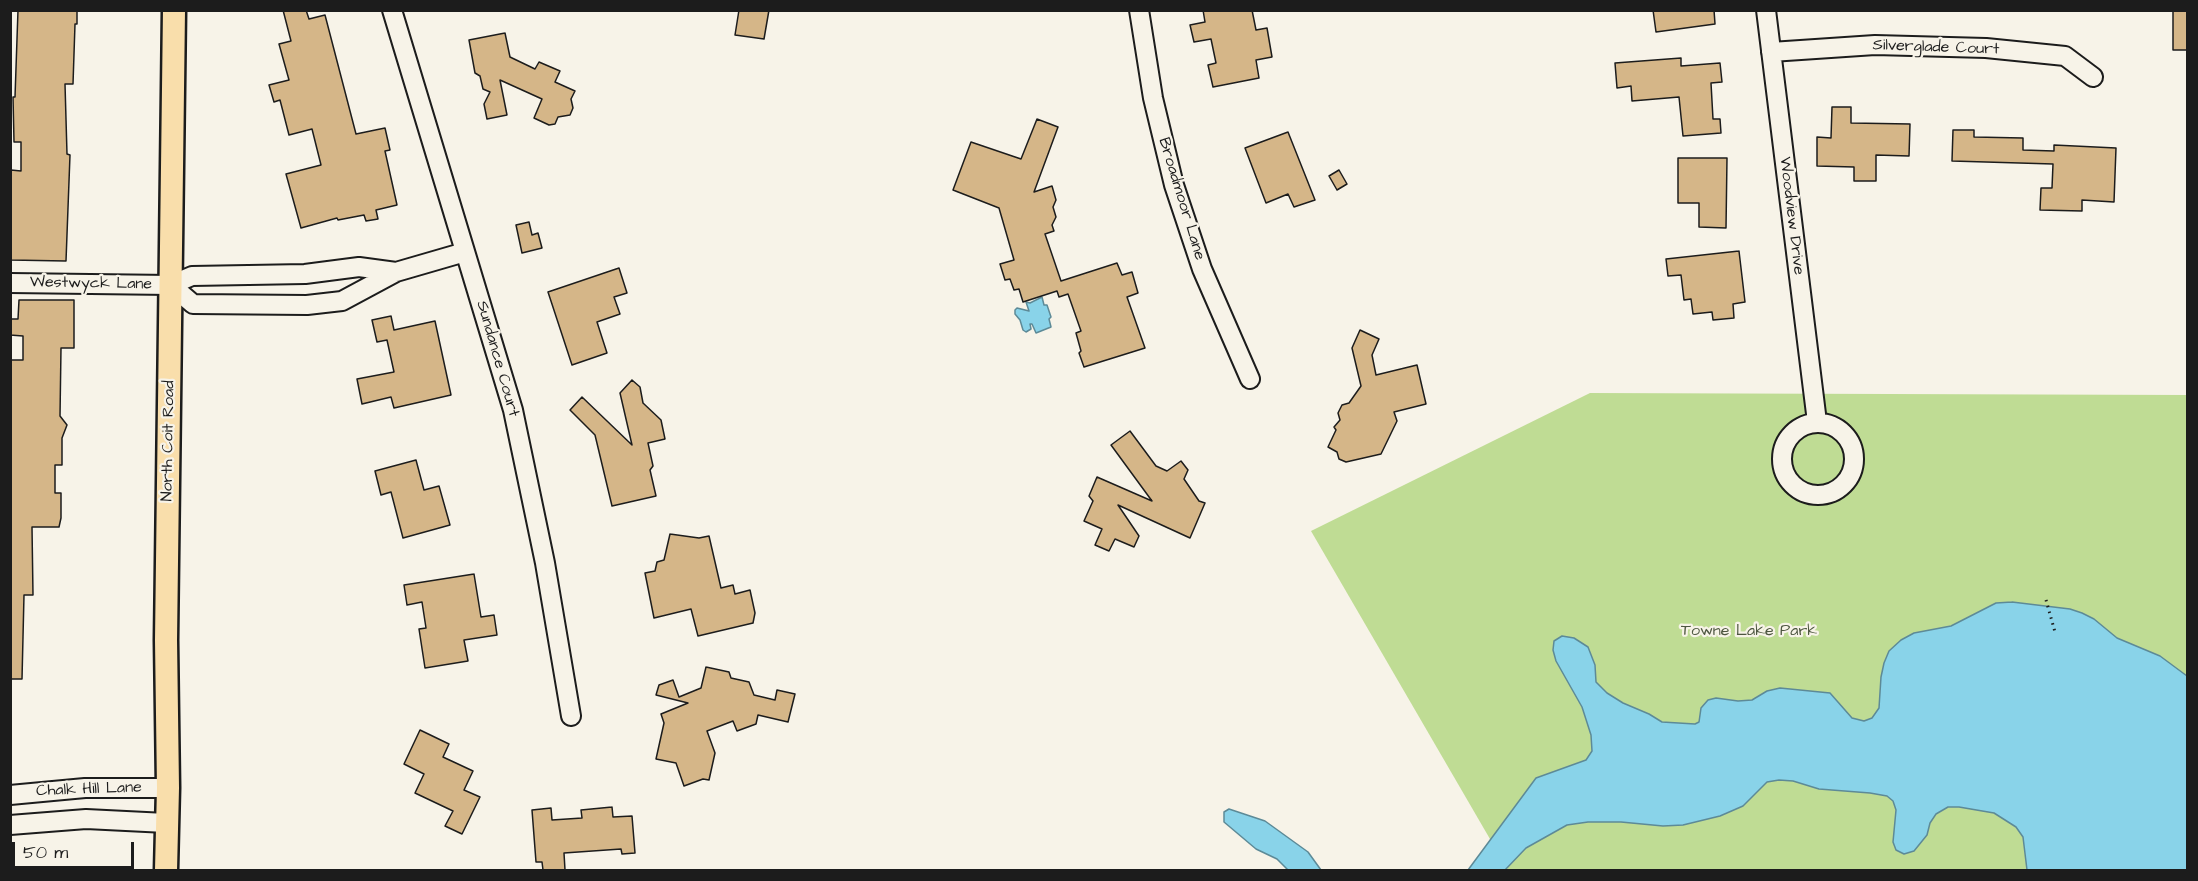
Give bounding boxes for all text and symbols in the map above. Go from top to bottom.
street label: Silverglade Court [1872,36,2000,60]
street label: Broadmoor Lane [1153,135,1209,263]
street label: Woodview Drive [1774,156,1808,276]
street label: Westwyck Lane [30,273,152,295]
street label: Sundance Court [471,299,523,419]
street label: North Coit Road [158,380,180,502]
park label: Towne Lake Park [1681,622,1817,642]
street label: Chalk Hill Lane [36,779,142,801]
scale bar [15,830,136,868]
text: 50 m [23,840,68,865]

